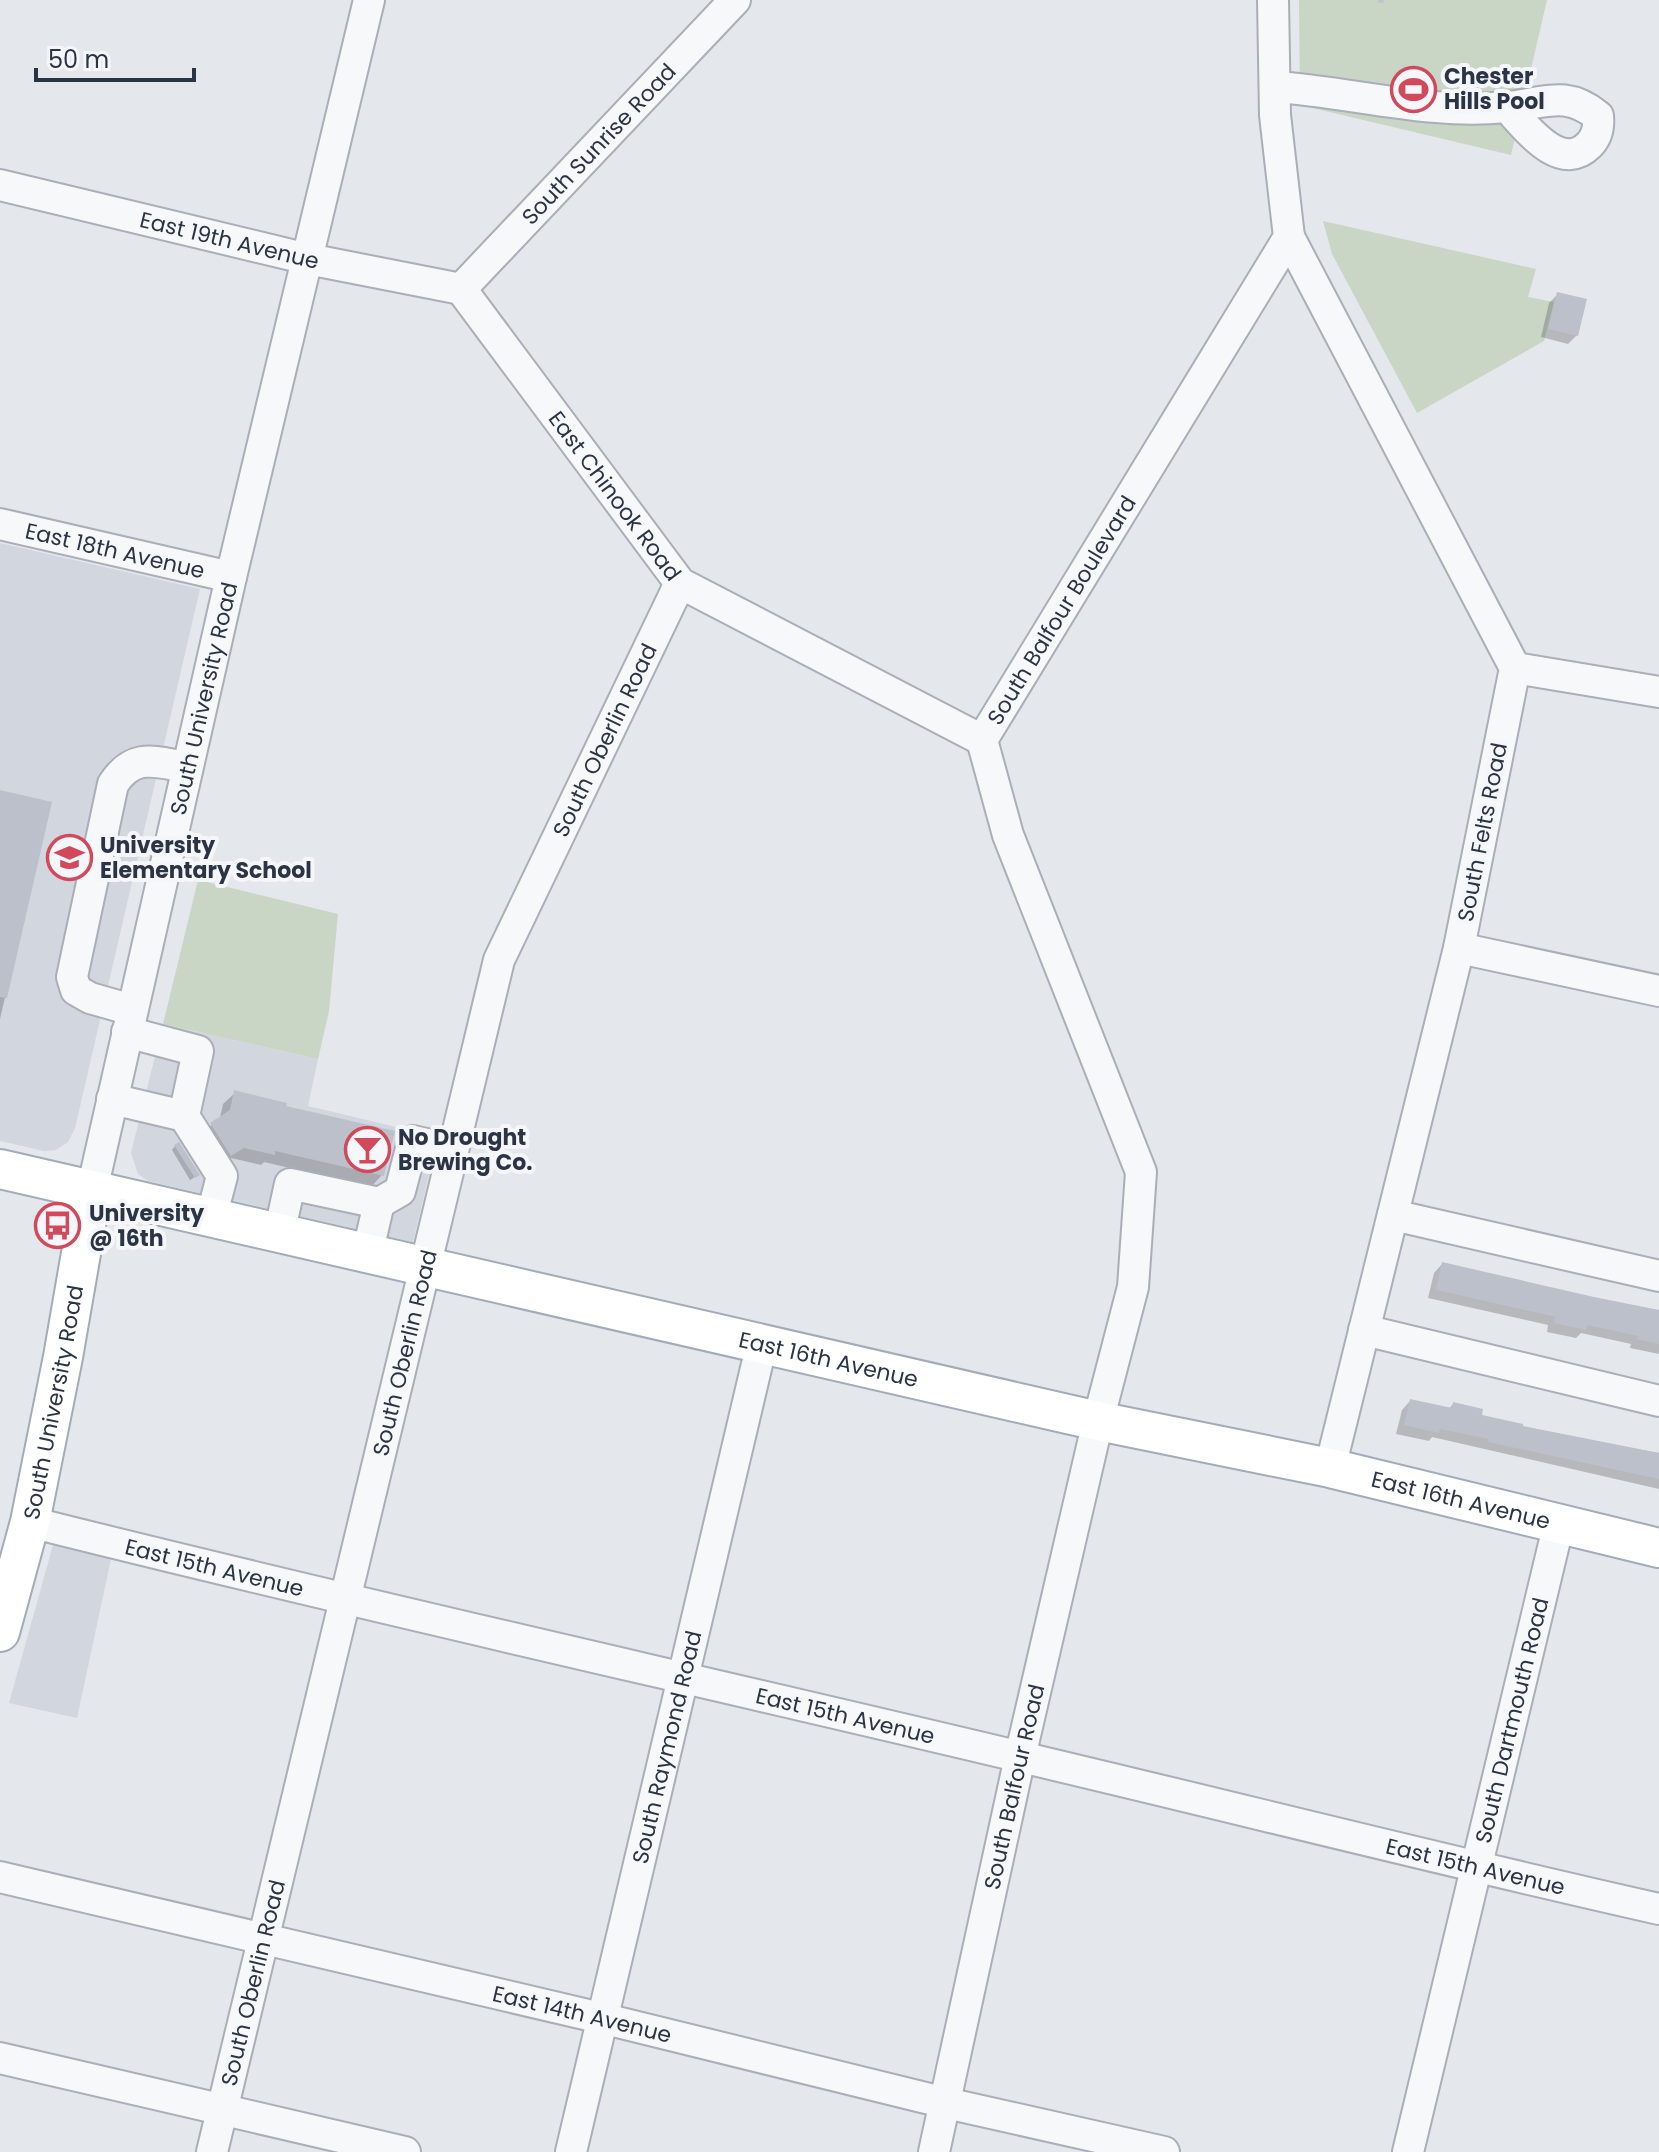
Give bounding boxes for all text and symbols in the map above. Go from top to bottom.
scale bar [36,32,194,82]
text: 50 m [48,43,109,76]
street label: South Sunrise Road [515,57,683,232]
place label: Chester Hills Pool [1444,61,1545,117]
sports icon: Chester Hills Pool [1389,65,1437,113]
street label: East 19th Avenue [137,204,321,277]
street label: East Chinook Road [541,405,688,588]
street label: South Balfour Boulevard [980,490,1144,731]
street label: East 18th Avenue [22,515,208,586]
street label: South University Road [162,579,245,818]
street label: South Oberlin Road [545,638,665,842]
street label: South Felts Road [1450,740,1515,924]
place label: University Elementary School [100,830,312,886]
school or university icon: University Elementary School [45,834,93,882]
place label: No Drought Brewing Co. [398,1122,532,1178]
bar icon: No Drought Brewing Co. [343,1126,391,1174]
place label: University @ 16th [89,1198,204,1254]
bus stop icon: University @ 16th [34,1202,82,1250]
street label: South Oberlin Road [365,1247,445,1459]
street label: South University Road [16,1283,91,1522]
street label: East 16th Avenue [736,1324,921,1395]
street label: East 16th Avenue [1368,1464,1553,1537]
street label: East 15th Avenue [122,1531,307,1604]
street label: South Dartmouth Road [1468,1594,1557,1846]
street label: South Raymond Road [625,1628,710,1867]
street label: East 15th Avenue [753,1680,938,1752]
street label: South Balfour Road [977,1681,1052,1892]
street label: East 15th Avenue [1383,1831,1568,1903]
street label: South Oberlin Road [213,1877,293,2089]
street label: East 14th Avenue [489,1978,675,2051]

